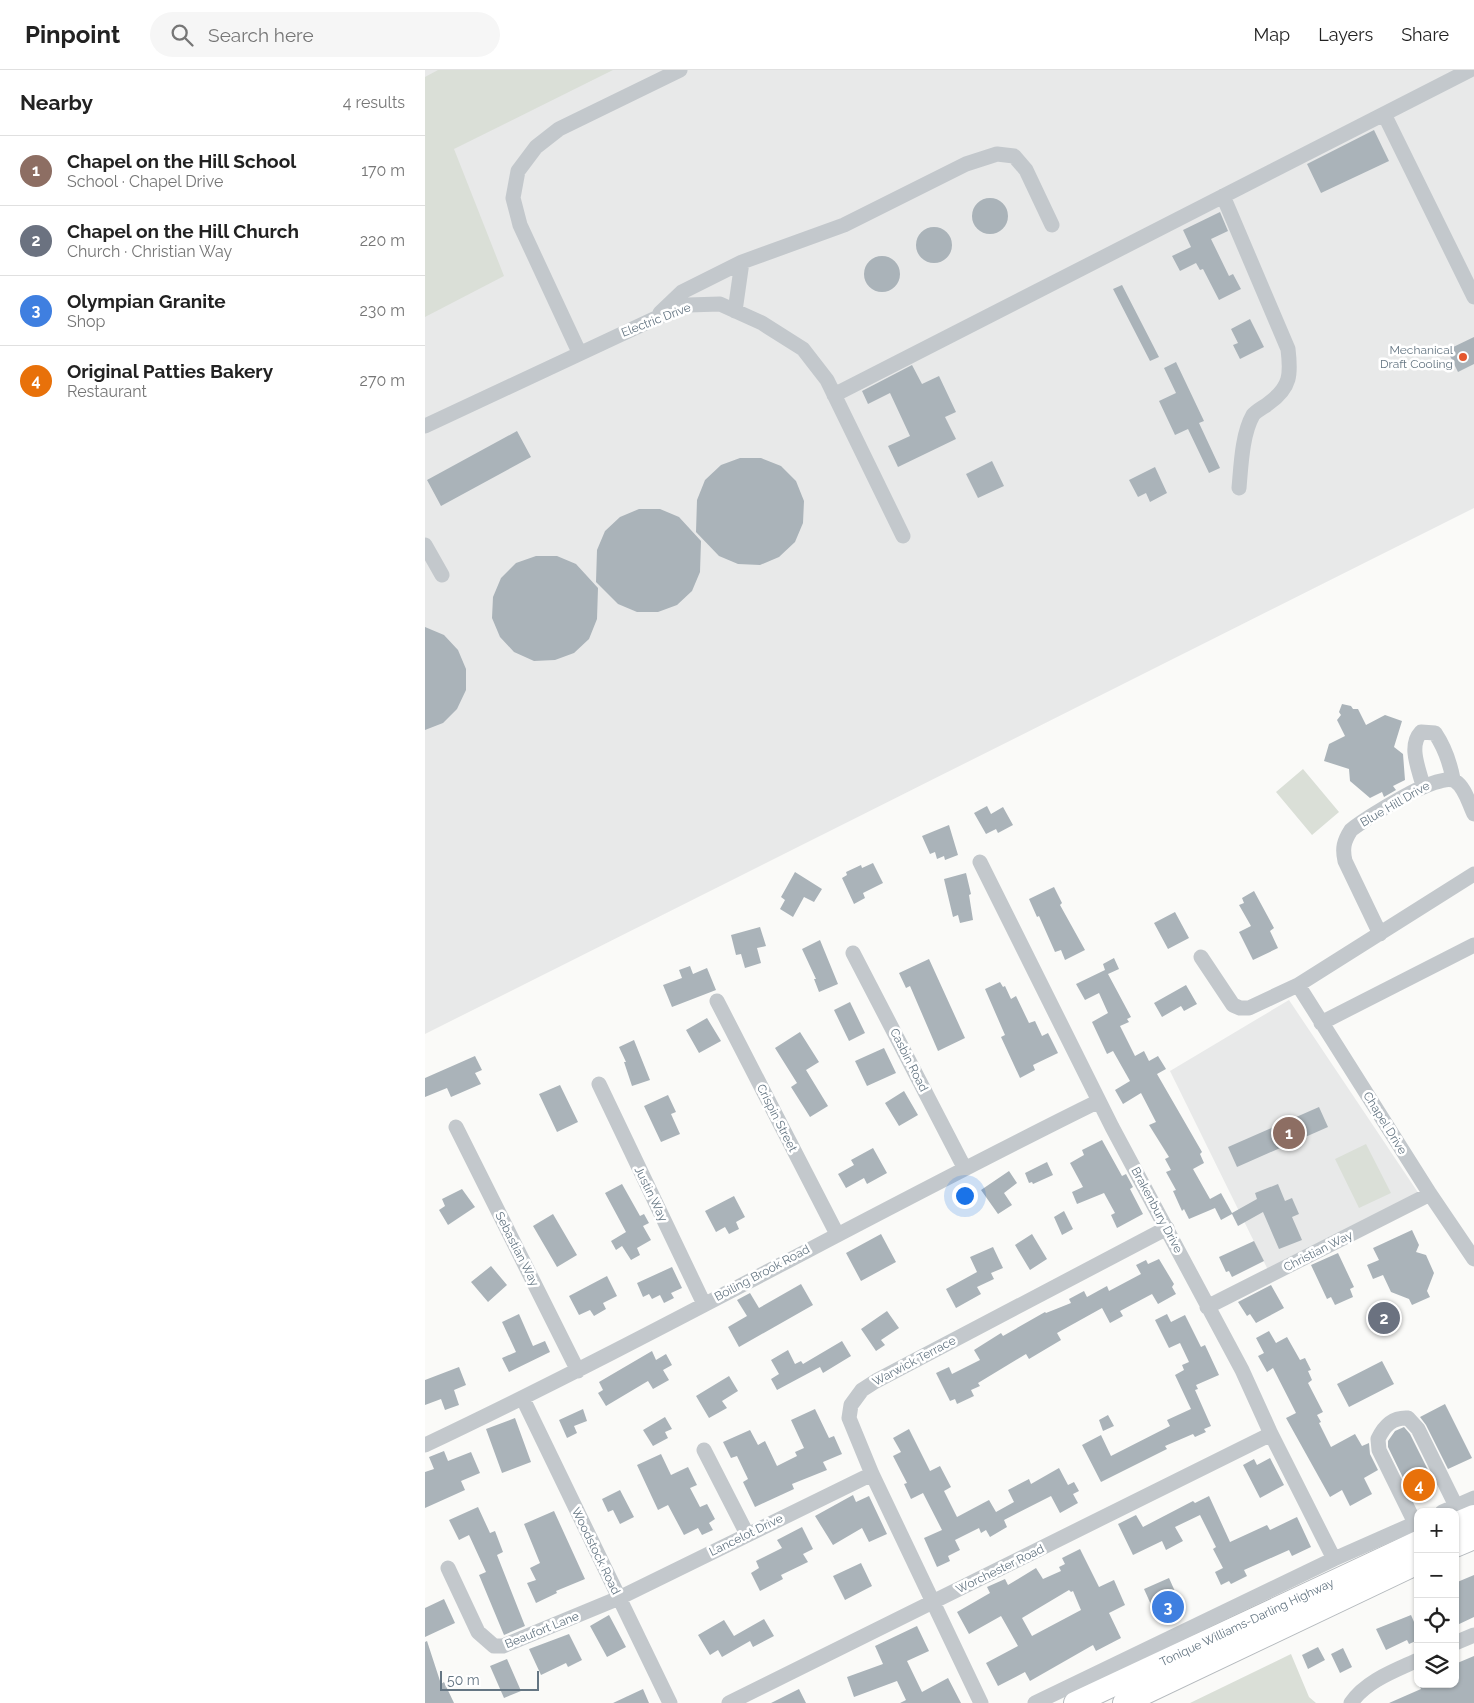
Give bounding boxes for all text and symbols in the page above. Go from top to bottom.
search box [150,12,500,57]
text: Pinpoint [25,20,120,49]
icon: search [168,21,196,49]
text: Search here [208,24,314,46]
text: Map [1254,24,1290,45]
text: Layers [1318,24,1373,45]
text: Share [1401,24,1449,45]
text: Nearby [20,90,93,115]
text: 4 results [343,93,405,112]
text: Chapel on the Hill School [67,150,296,172]
text: 1 [32,161,40,180]
text: 170 m [361,161,405,180]
text: School · Chapel Drive [67,172,223,191]
text: Chapel on the Hill Church [67,220,299,242]
text: 2 [31,231,41,250]
text: 220 m [360,231,405,250]
text: Church · Christian Way [67,242,232,261]
text: Olympian Granite [67,290,226,312]
street label: Electric Drive [619,300,693,340]
text: 3 [32,301,40,320]
text: 230 m [360,301,405,320]
text: Shop [67,312,105,331]
place label: Mechanical Draft Cooling [1380,343,1454,371]
marker: Mechanical Draft Cooling [1457,351,1469,363]
text: Original Patties Bakery [67,360,273,382]
text: 4 [31,371,41,390]
text: 270 m [360,371,405,390]
text: Restaurant [67,382,147,401]
street label: Blue Hill Drive [1358,778,1432,830]
street label: Casbin Road [887,1026,931,1094]
street label: Crispin Street [754,1082,800,1154]
street label: Chapel Drive [1360,1089,1410,1157]
pin: 1 [1273,1114,1305,1152]
street label: Justin Way [632,1164,671,1224]
street label: Brakenbury Drive [1128,1165,1186,1255]
your location [952,1183,978,1209]
street label: Sebastian Way [492,1209,542,1289]
street label: Christian Way [1281,1227,1355,1274]
street label: Boiling Brook Road [712,1242,812,1304]
pin: 2 [1368,1299,1400,1337]
street label: Warwick Terrace [870,1333,958,1389]
pin: 4 [1403,1466,1435,1504]
street label: Woodstock Road [569,1505,623,1597]
map controls [1414,1508,1459,1688]
button: + [1414,1508,1459,1553]
street label: Lancelot Drive [707,1511,785,1559]
street label: Worchester Road [954,1542,1046,1596]
button: − [1414,1553,1459,1598]
street label: Tonique Williams-Darling Highway [1158,1575,1337,1669]
pin: 3 [1152,1588,1184,1626]
button: locate [1414,1598,1459,1643]
street label: Beaufort Lane [503,1609,581,1651]
button: layers [1414,1643,1459,1688]
scale bar [440,1668,539,1691]
text: 50 m [447,1672,480,1688]

